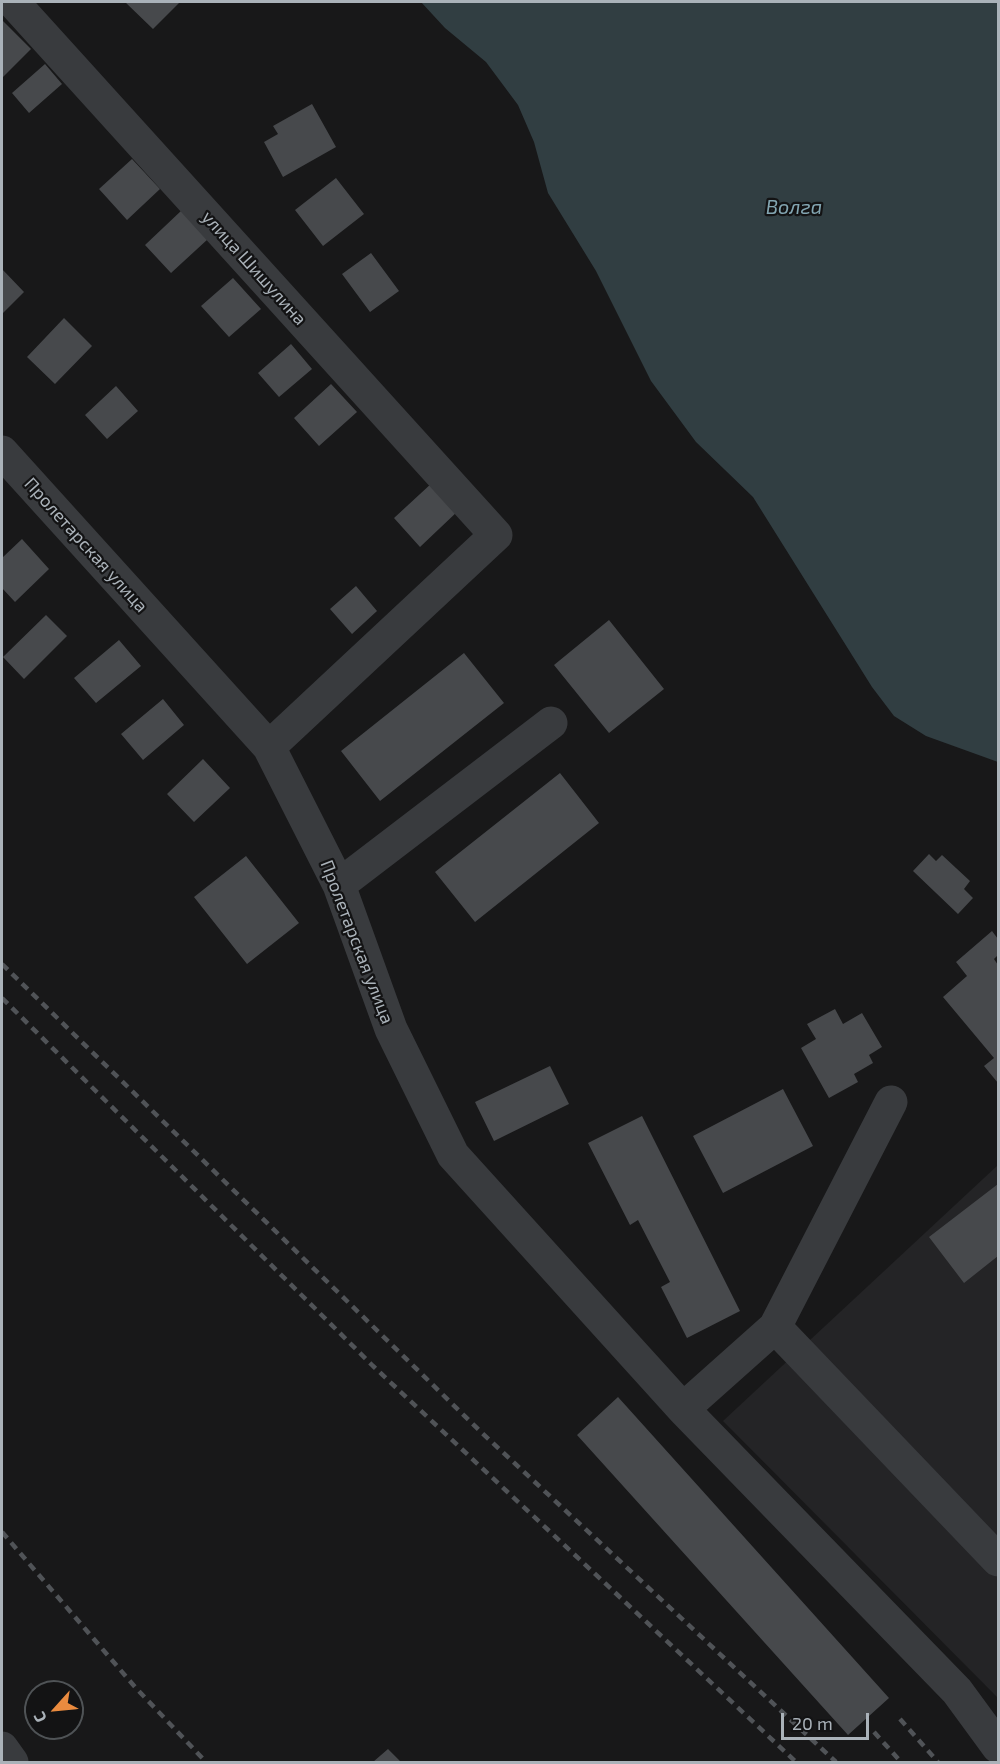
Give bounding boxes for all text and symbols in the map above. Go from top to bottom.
water label: Волга [766,195,822,219]
street label: улица Шишулина [197,206,311,330]
street label: Пролетарская улица [20,473,152,617]
street label: Пролетарская улица [316,857,398,1027]
north arrow [24,1680,84,1740]
scale bar [784,1701,872,1739]
text: С [29,1709,50,1726]
text: 20 m [792,1712,833,1734]

